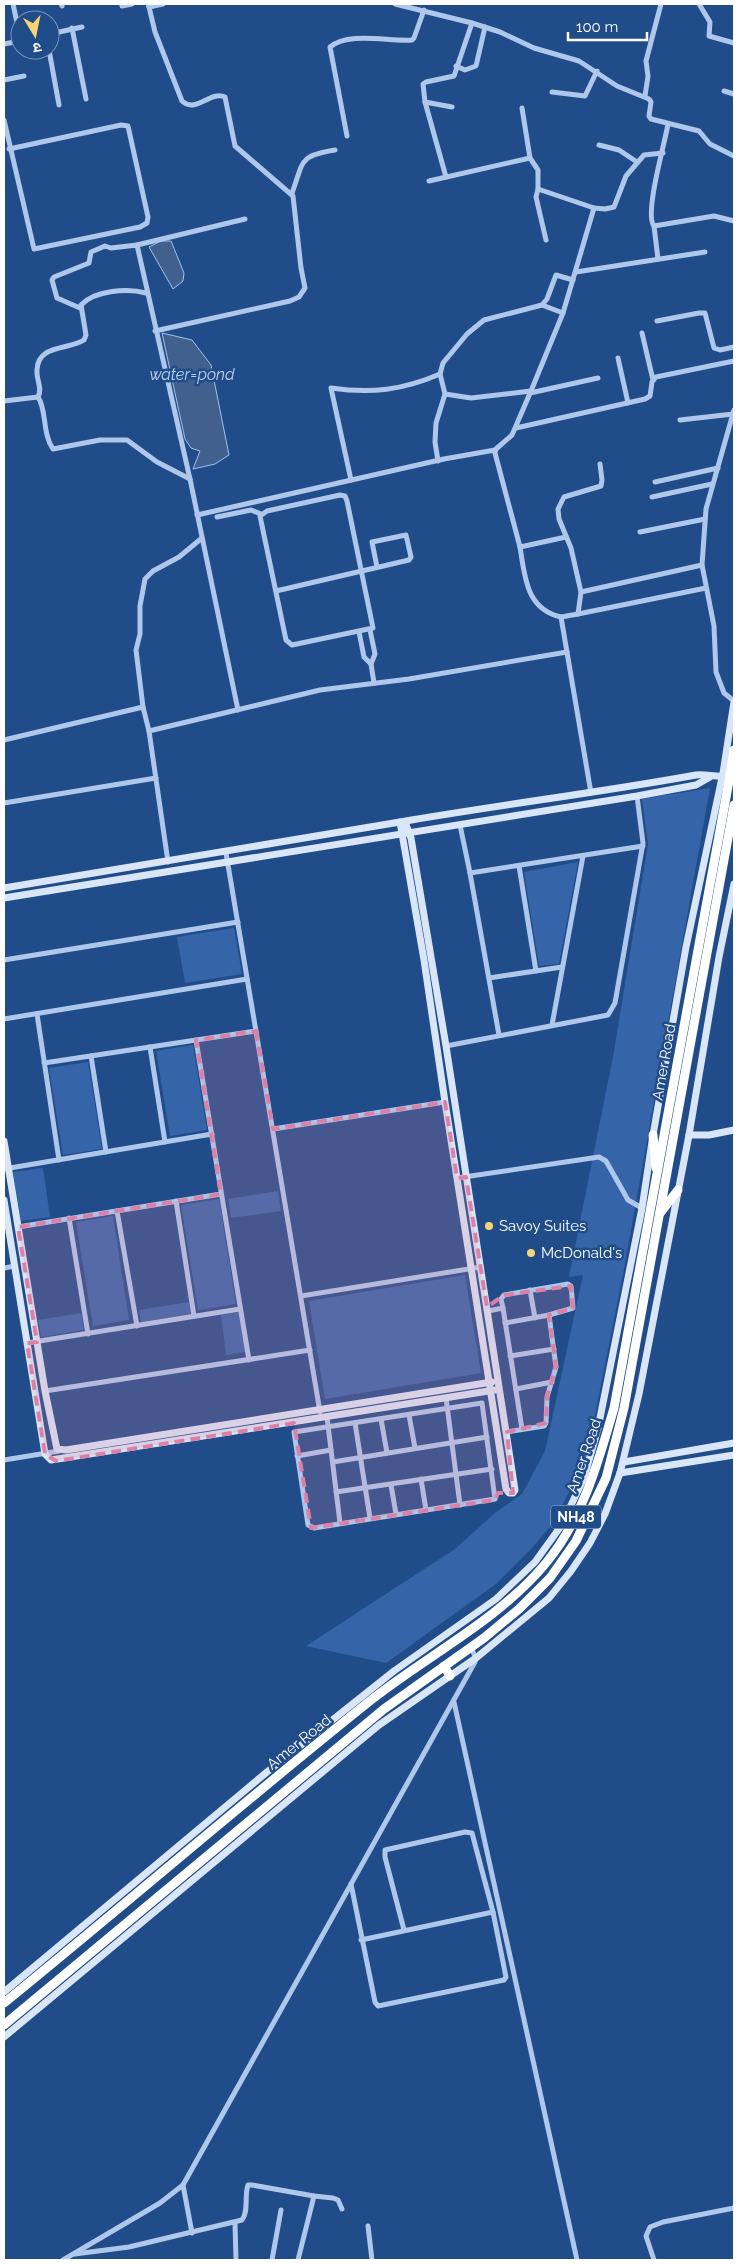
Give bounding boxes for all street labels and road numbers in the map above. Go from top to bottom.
street label: Amer Road [648,1022,680,1102]
street label: Amer Road [563,1416,605,1496]
road number: NH48 [551,1505,601,1528]
street label: Amer Road [263,1711,335,1773]

